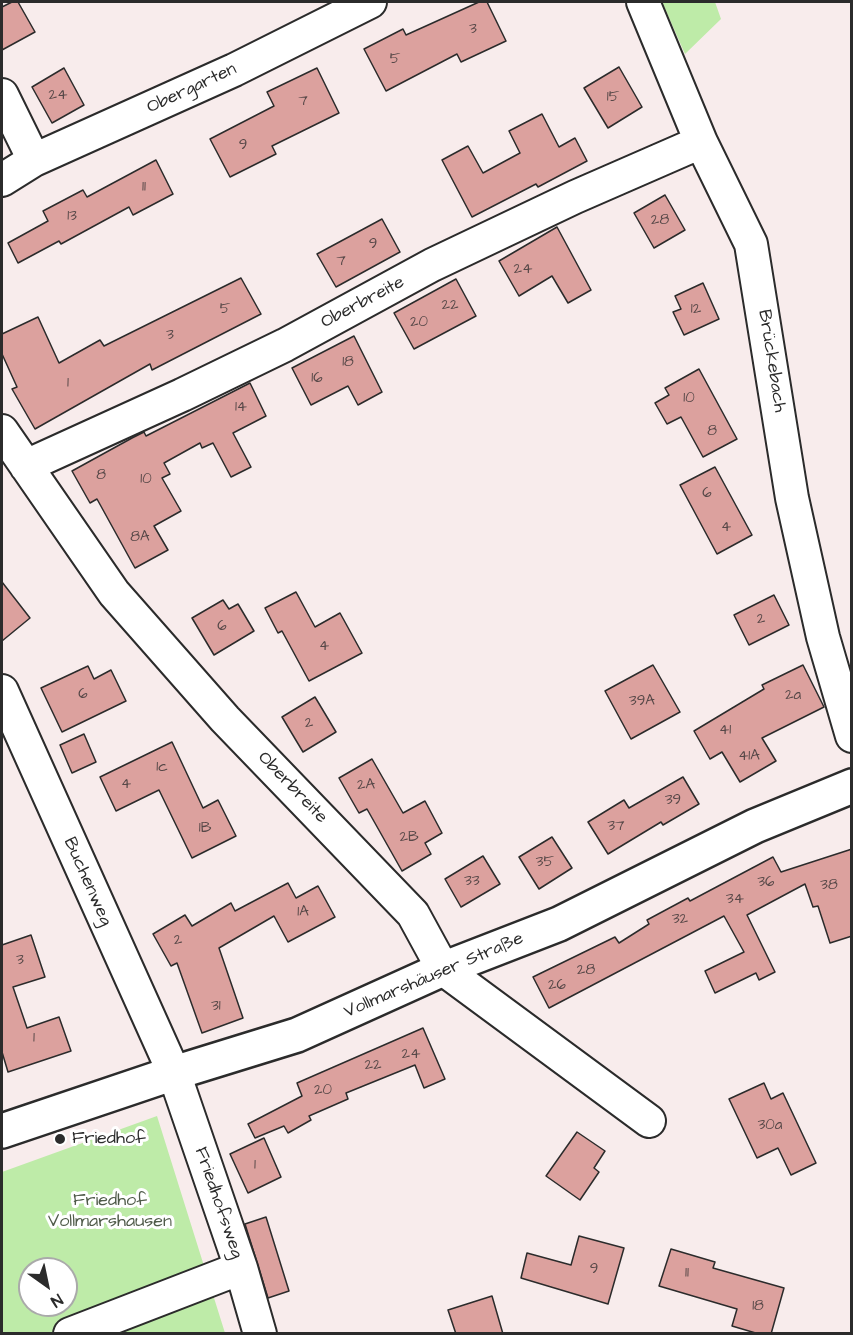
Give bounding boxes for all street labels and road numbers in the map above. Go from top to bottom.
street label: Obergarten [144,59,240,119]
street label: Oberbreite [318,272,408,334]
street label: Brückebach [752,308,790,414]
street label: Oberbreite [253,748,331,828]
street label: Buchenweg [58,834,116,930]
street label: Vollmarshäuser Straße [341,928,527,1024]
street label: Friedhofsweg [189,1144,247,1262]

